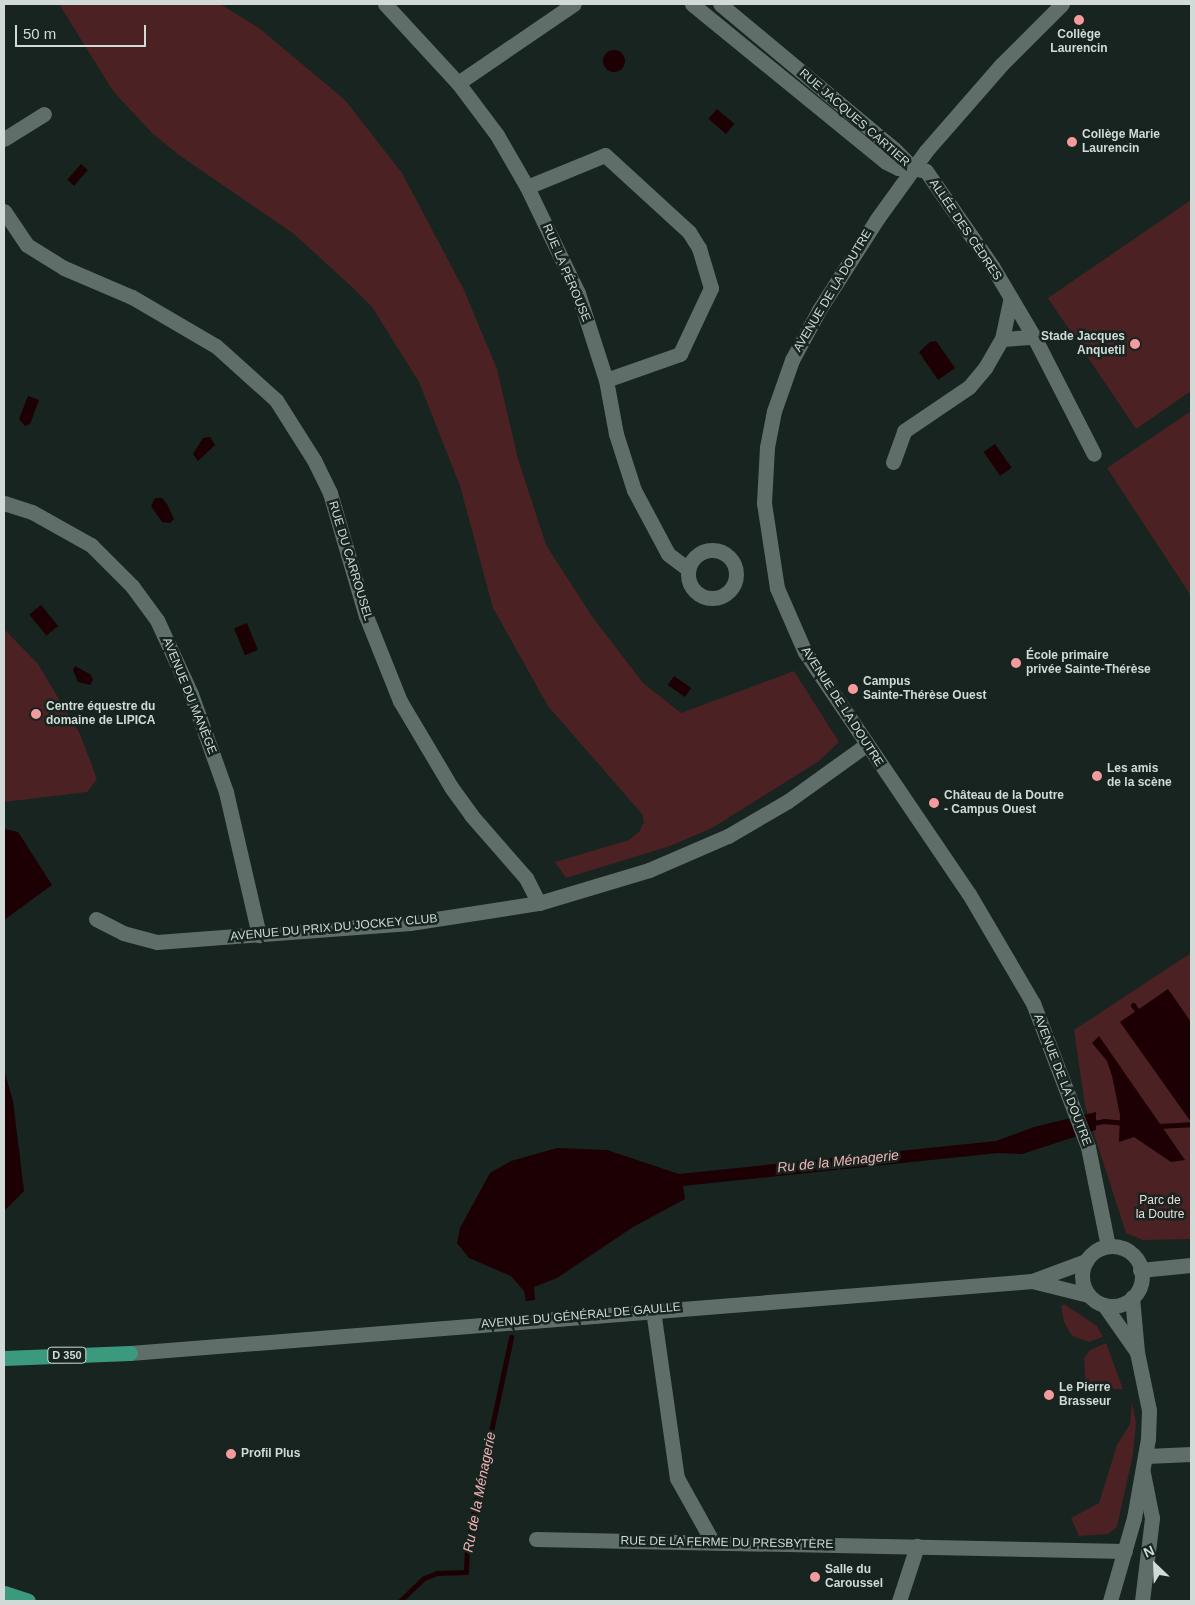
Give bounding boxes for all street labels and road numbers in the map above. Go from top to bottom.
street label: RUE JACQUES CARTIER [796,66,912,170]
street label: ALLÉE DES CÈDRES [926,177,1004,283]
street label: RUE LA PÉROUSE [539,222,593,324]
street label: AVENUE DE LA DOUTRE [791,227,875,355]
street label: RUE DU CARROUSEL [325,500,375,622]
street label: AVENUE DU MANÈGE [159,636,219,756]
street label: AVENUE DE LA DOUTRE [798,644,886,770]
street label: AVENUE DU PRIX DU JOCKEY CLUB [230,912,438,944]
street label: AVENUE DE LA DOUTRE [1030,1012,1094,1148]
street label: AVENUE DU GÉNÉRAL DE GAULLE [481,1300,681,1332]
road number: D 350 [47,1346,87,1364]
street label: RUE DE LA FERME DU PRESBYTÈRE [620,1534,834,1552]

